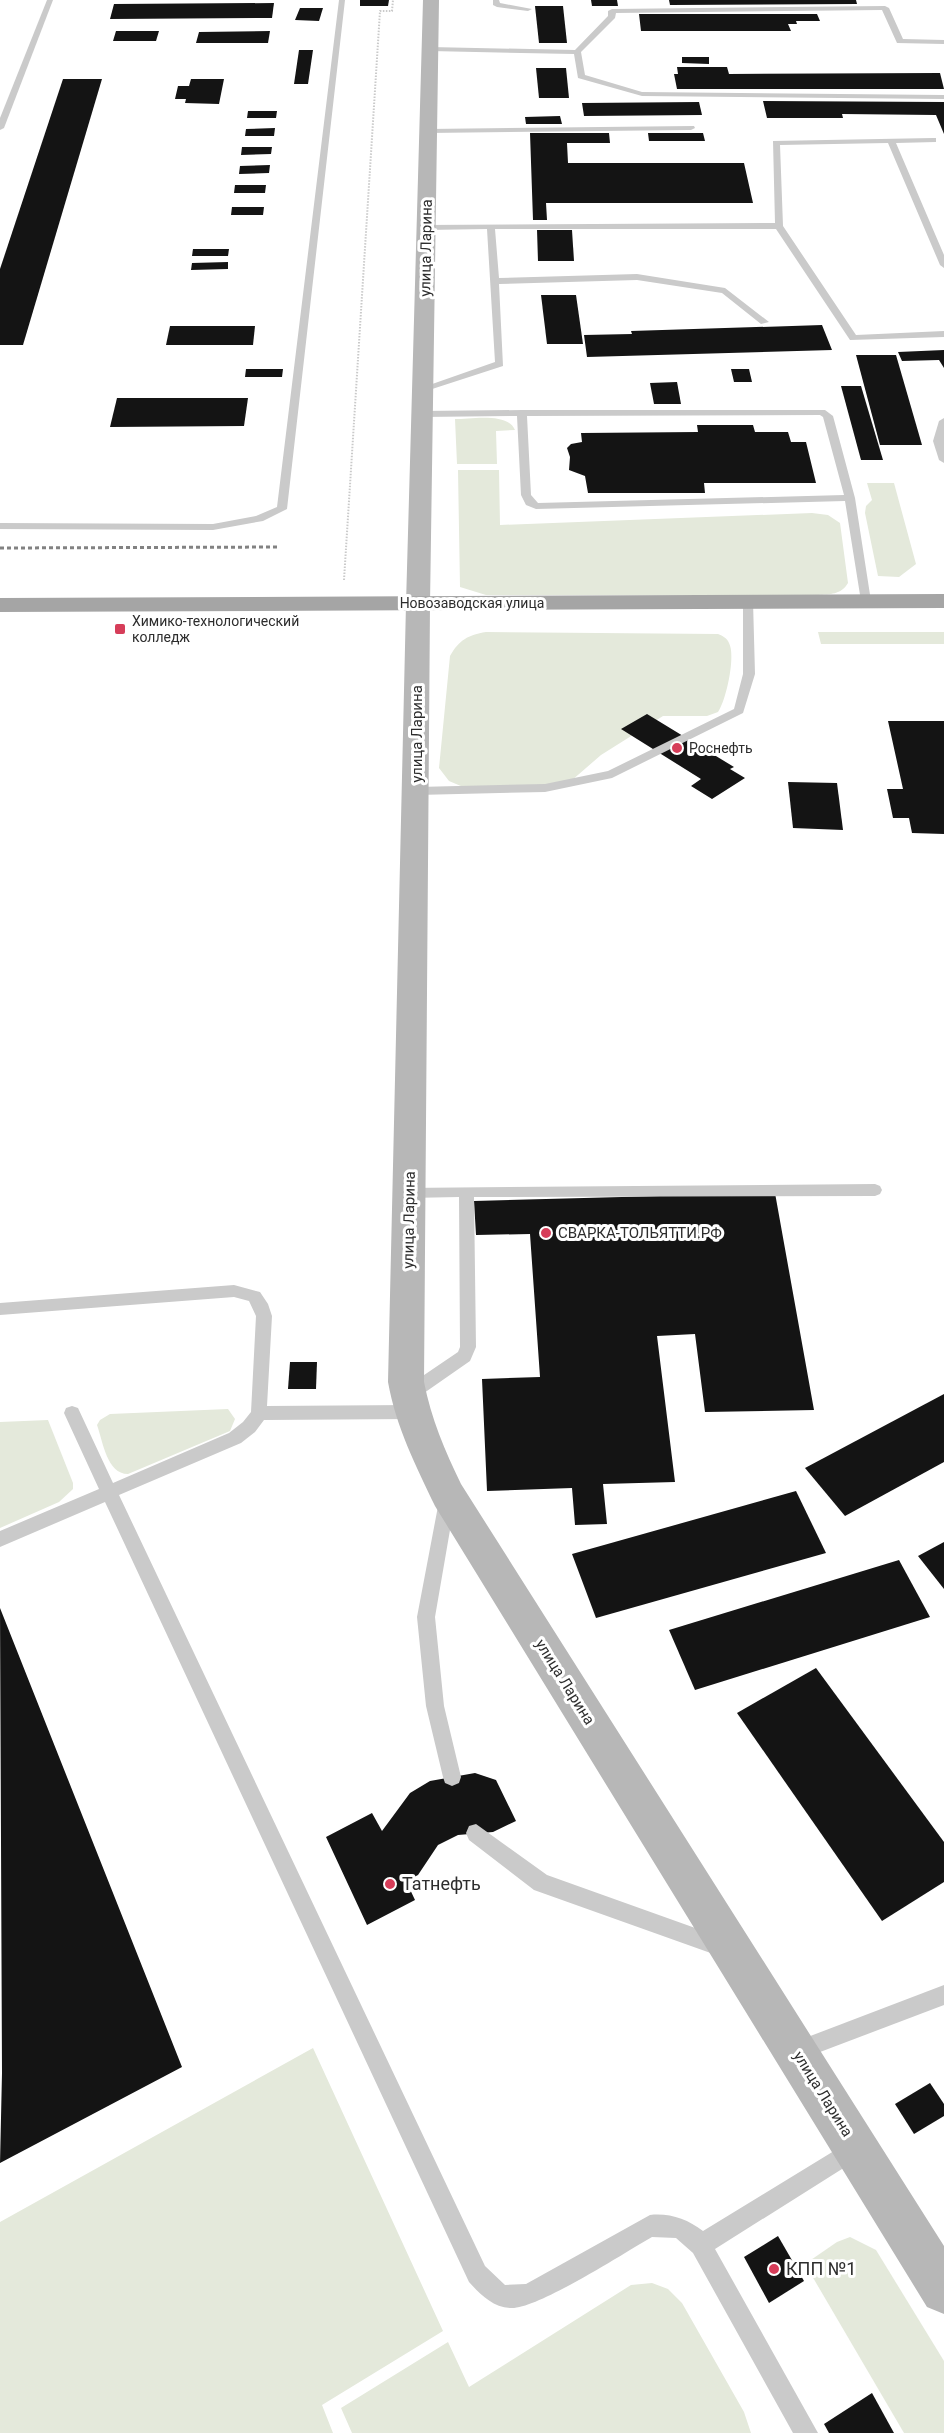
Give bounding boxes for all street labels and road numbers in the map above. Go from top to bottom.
street label: улица Ларина [416,199,436,297]
street label: Новозаводская улица [400,595,544,611]
street label: улица Ларина [408,685,426,783]
street label: улица Ларина [399,1171,419,1269]
street label: улица Ларина [532,1636,598,1728]
street label: улица Ларина [790,2048,856,2140]

